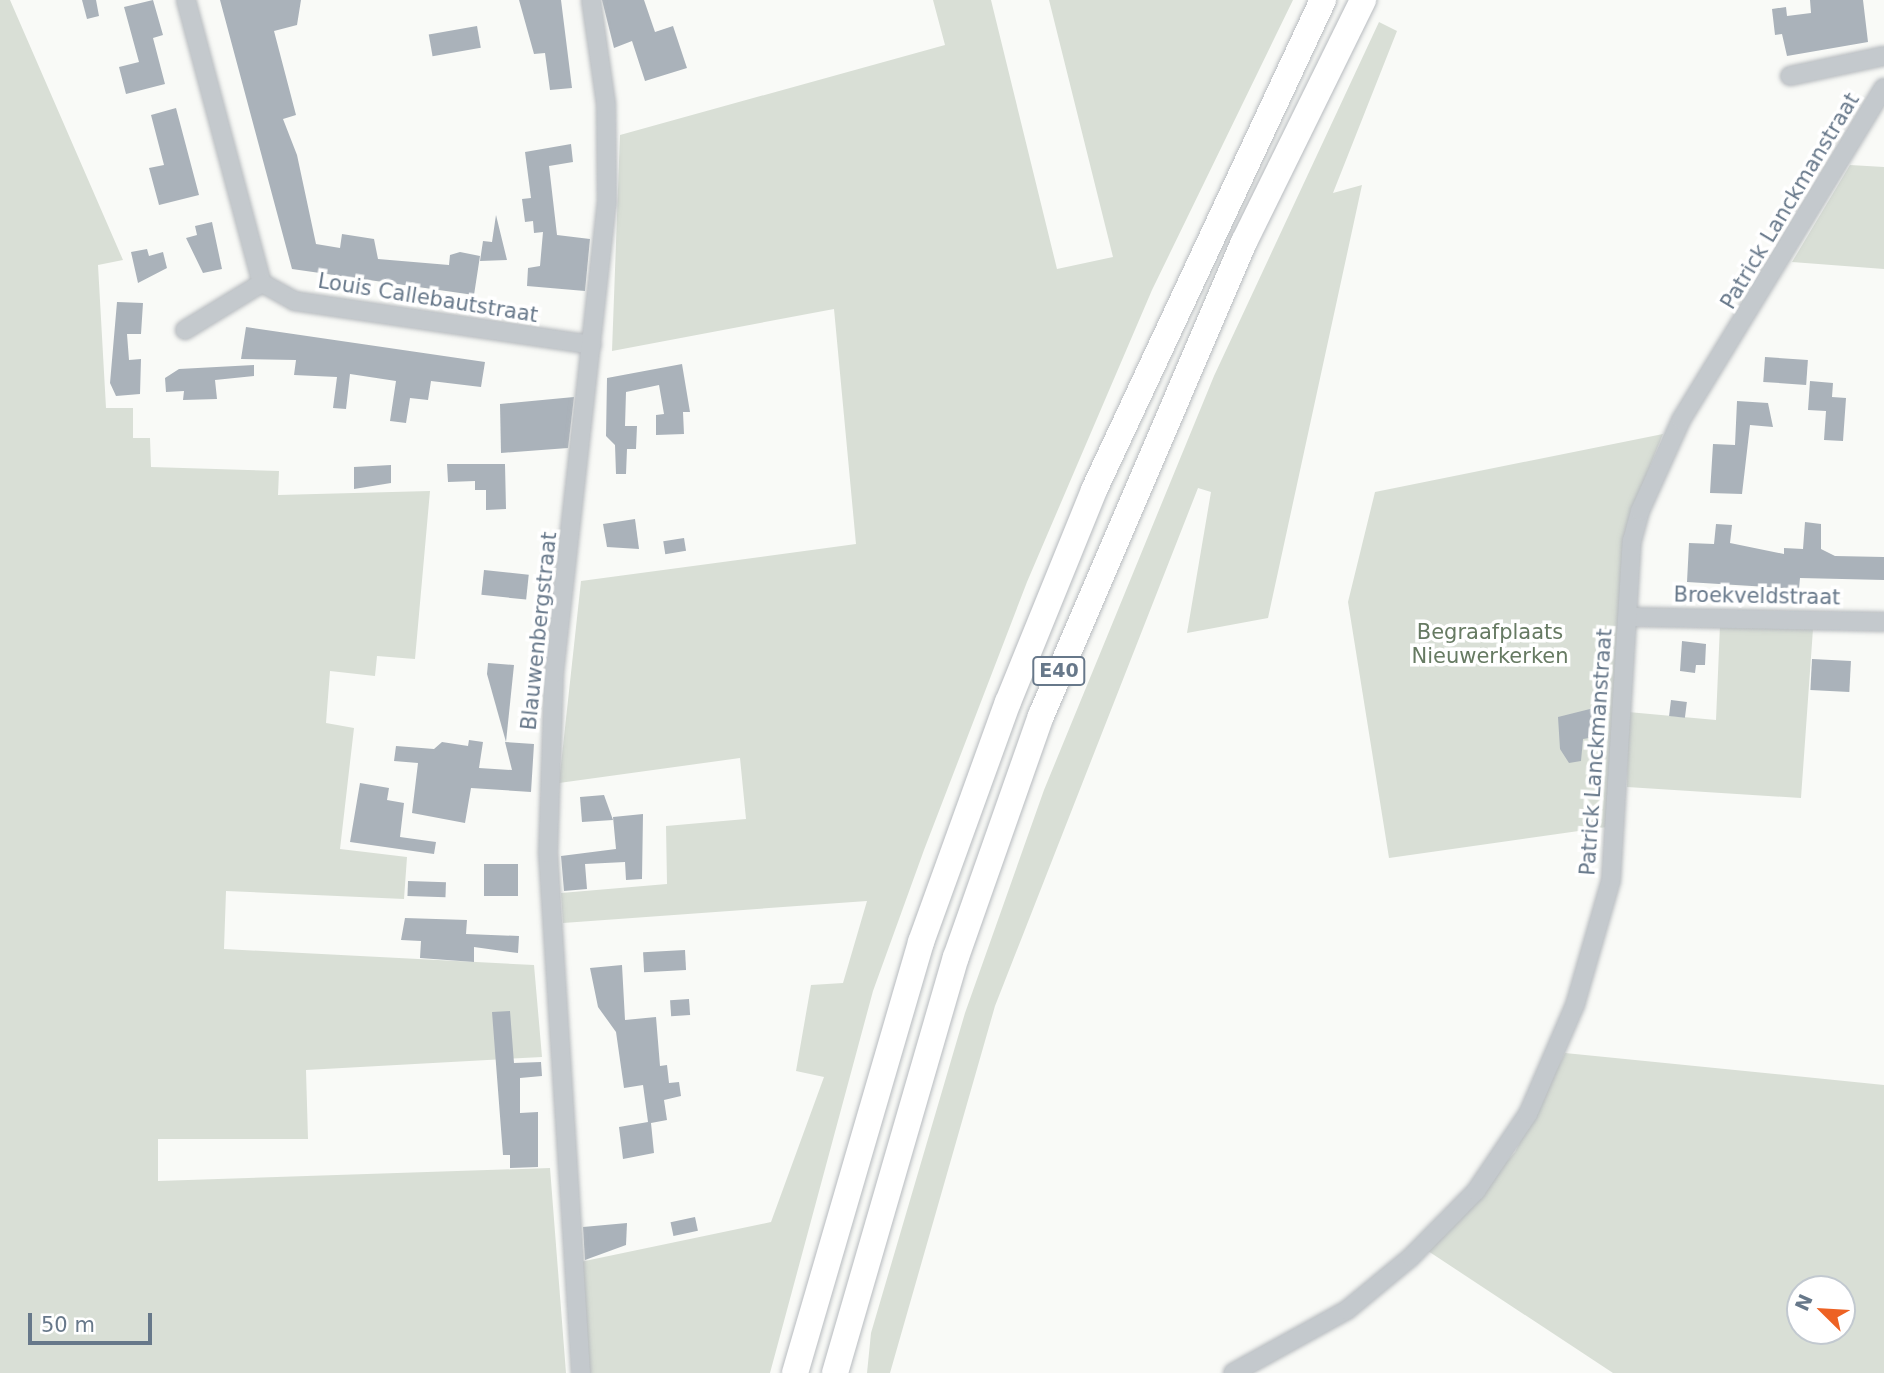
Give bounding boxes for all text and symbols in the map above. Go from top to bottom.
street label: Patrick Lanckmanstraat [1715,88,1865,314]
street label: Louis Callebautstraat [316,268,540,328]
street label: Blauwenbergstraat [516,531,562,731]
street label: Broekveldstraat [1673,582,1841,610]
park label: Begraafplaats Nieuwerkerken [1411,619,1569,669]
street label: Patrick Lanckmanstraat [1575,628,1617,876]
road number: E40 [1031,656,1087,686]
north arrow [1786,1275,1856,1345]
text: N [1790,1291,1817,1314]
scale bar [32,1300,156,1344]
text: 50 m [41,1313,95,1337]

